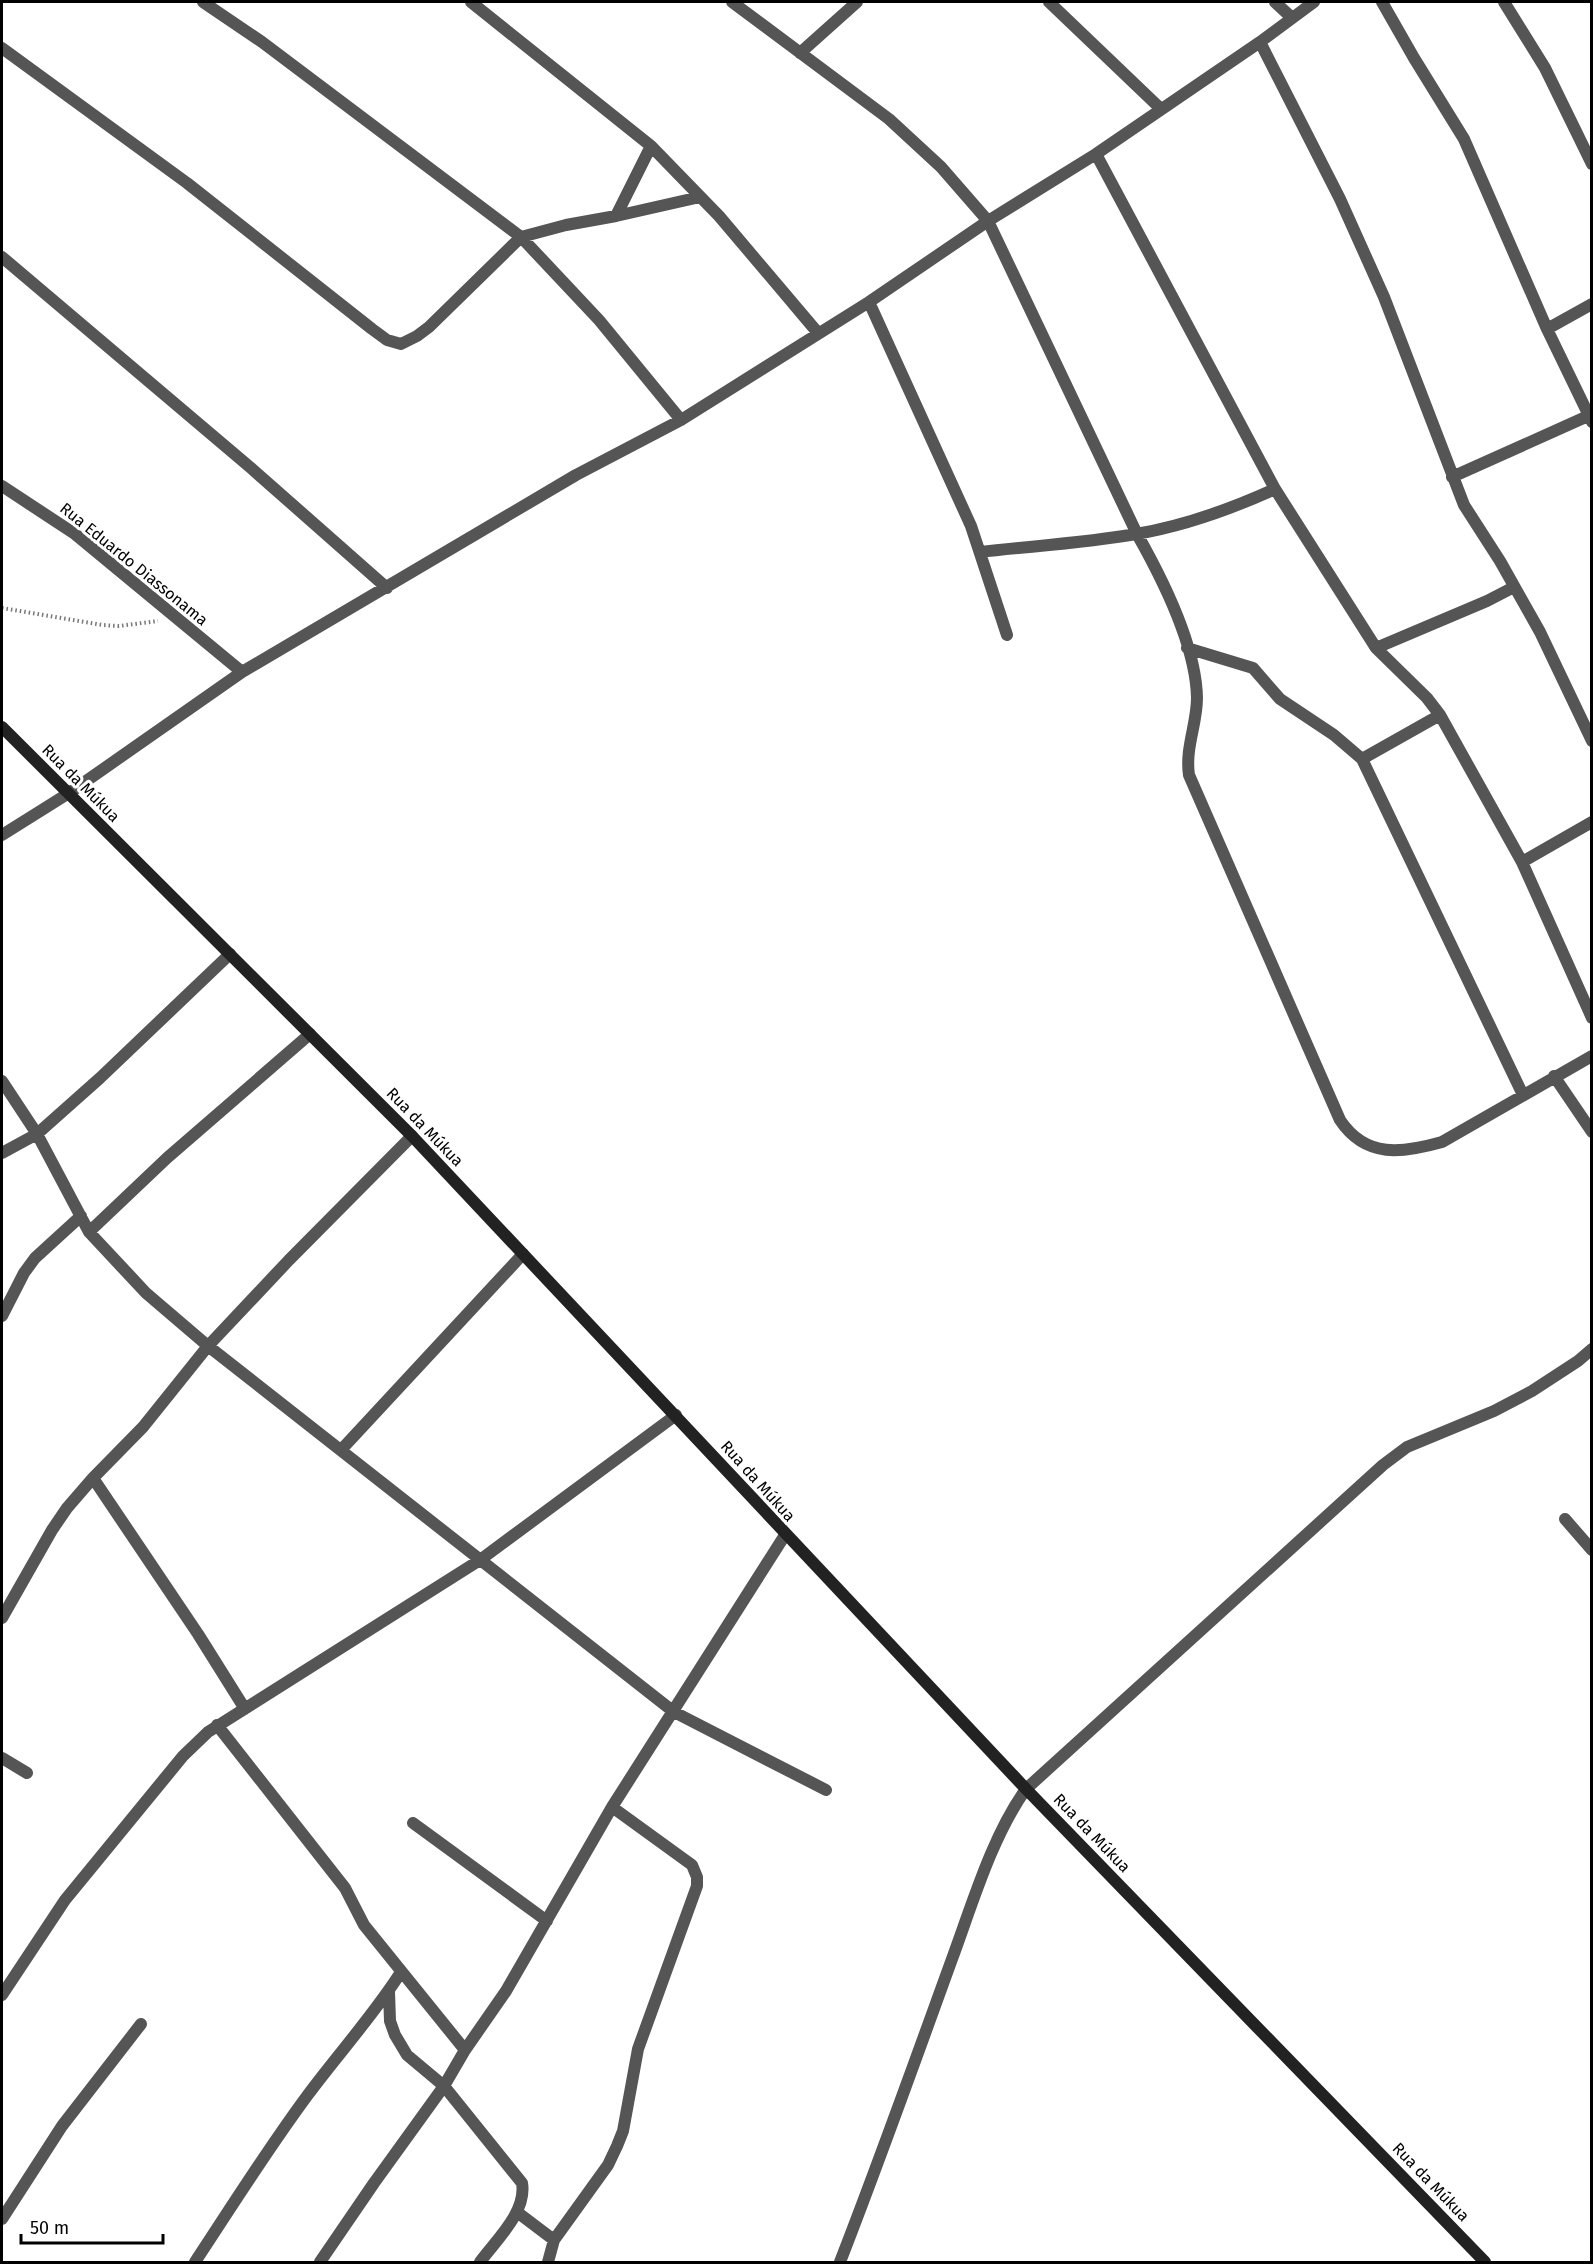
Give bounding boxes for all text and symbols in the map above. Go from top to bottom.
street label: Rua Eduardo Diassonama [56,499,212,629]
street label: Rua da Múkua [38,740,124,826]
street label: Rua da Múkua [383,1084,467,1170]
street label: Rua da Múkua [717,1437,799,1525]
street label: Rua da Múkua [1050,1790,1134,1876]
street label: Rua da Múkua [1389,2139,1473,2225]
scale bar [21,2207,164,2245]
text: 50 m [30,2217,69,2239]

